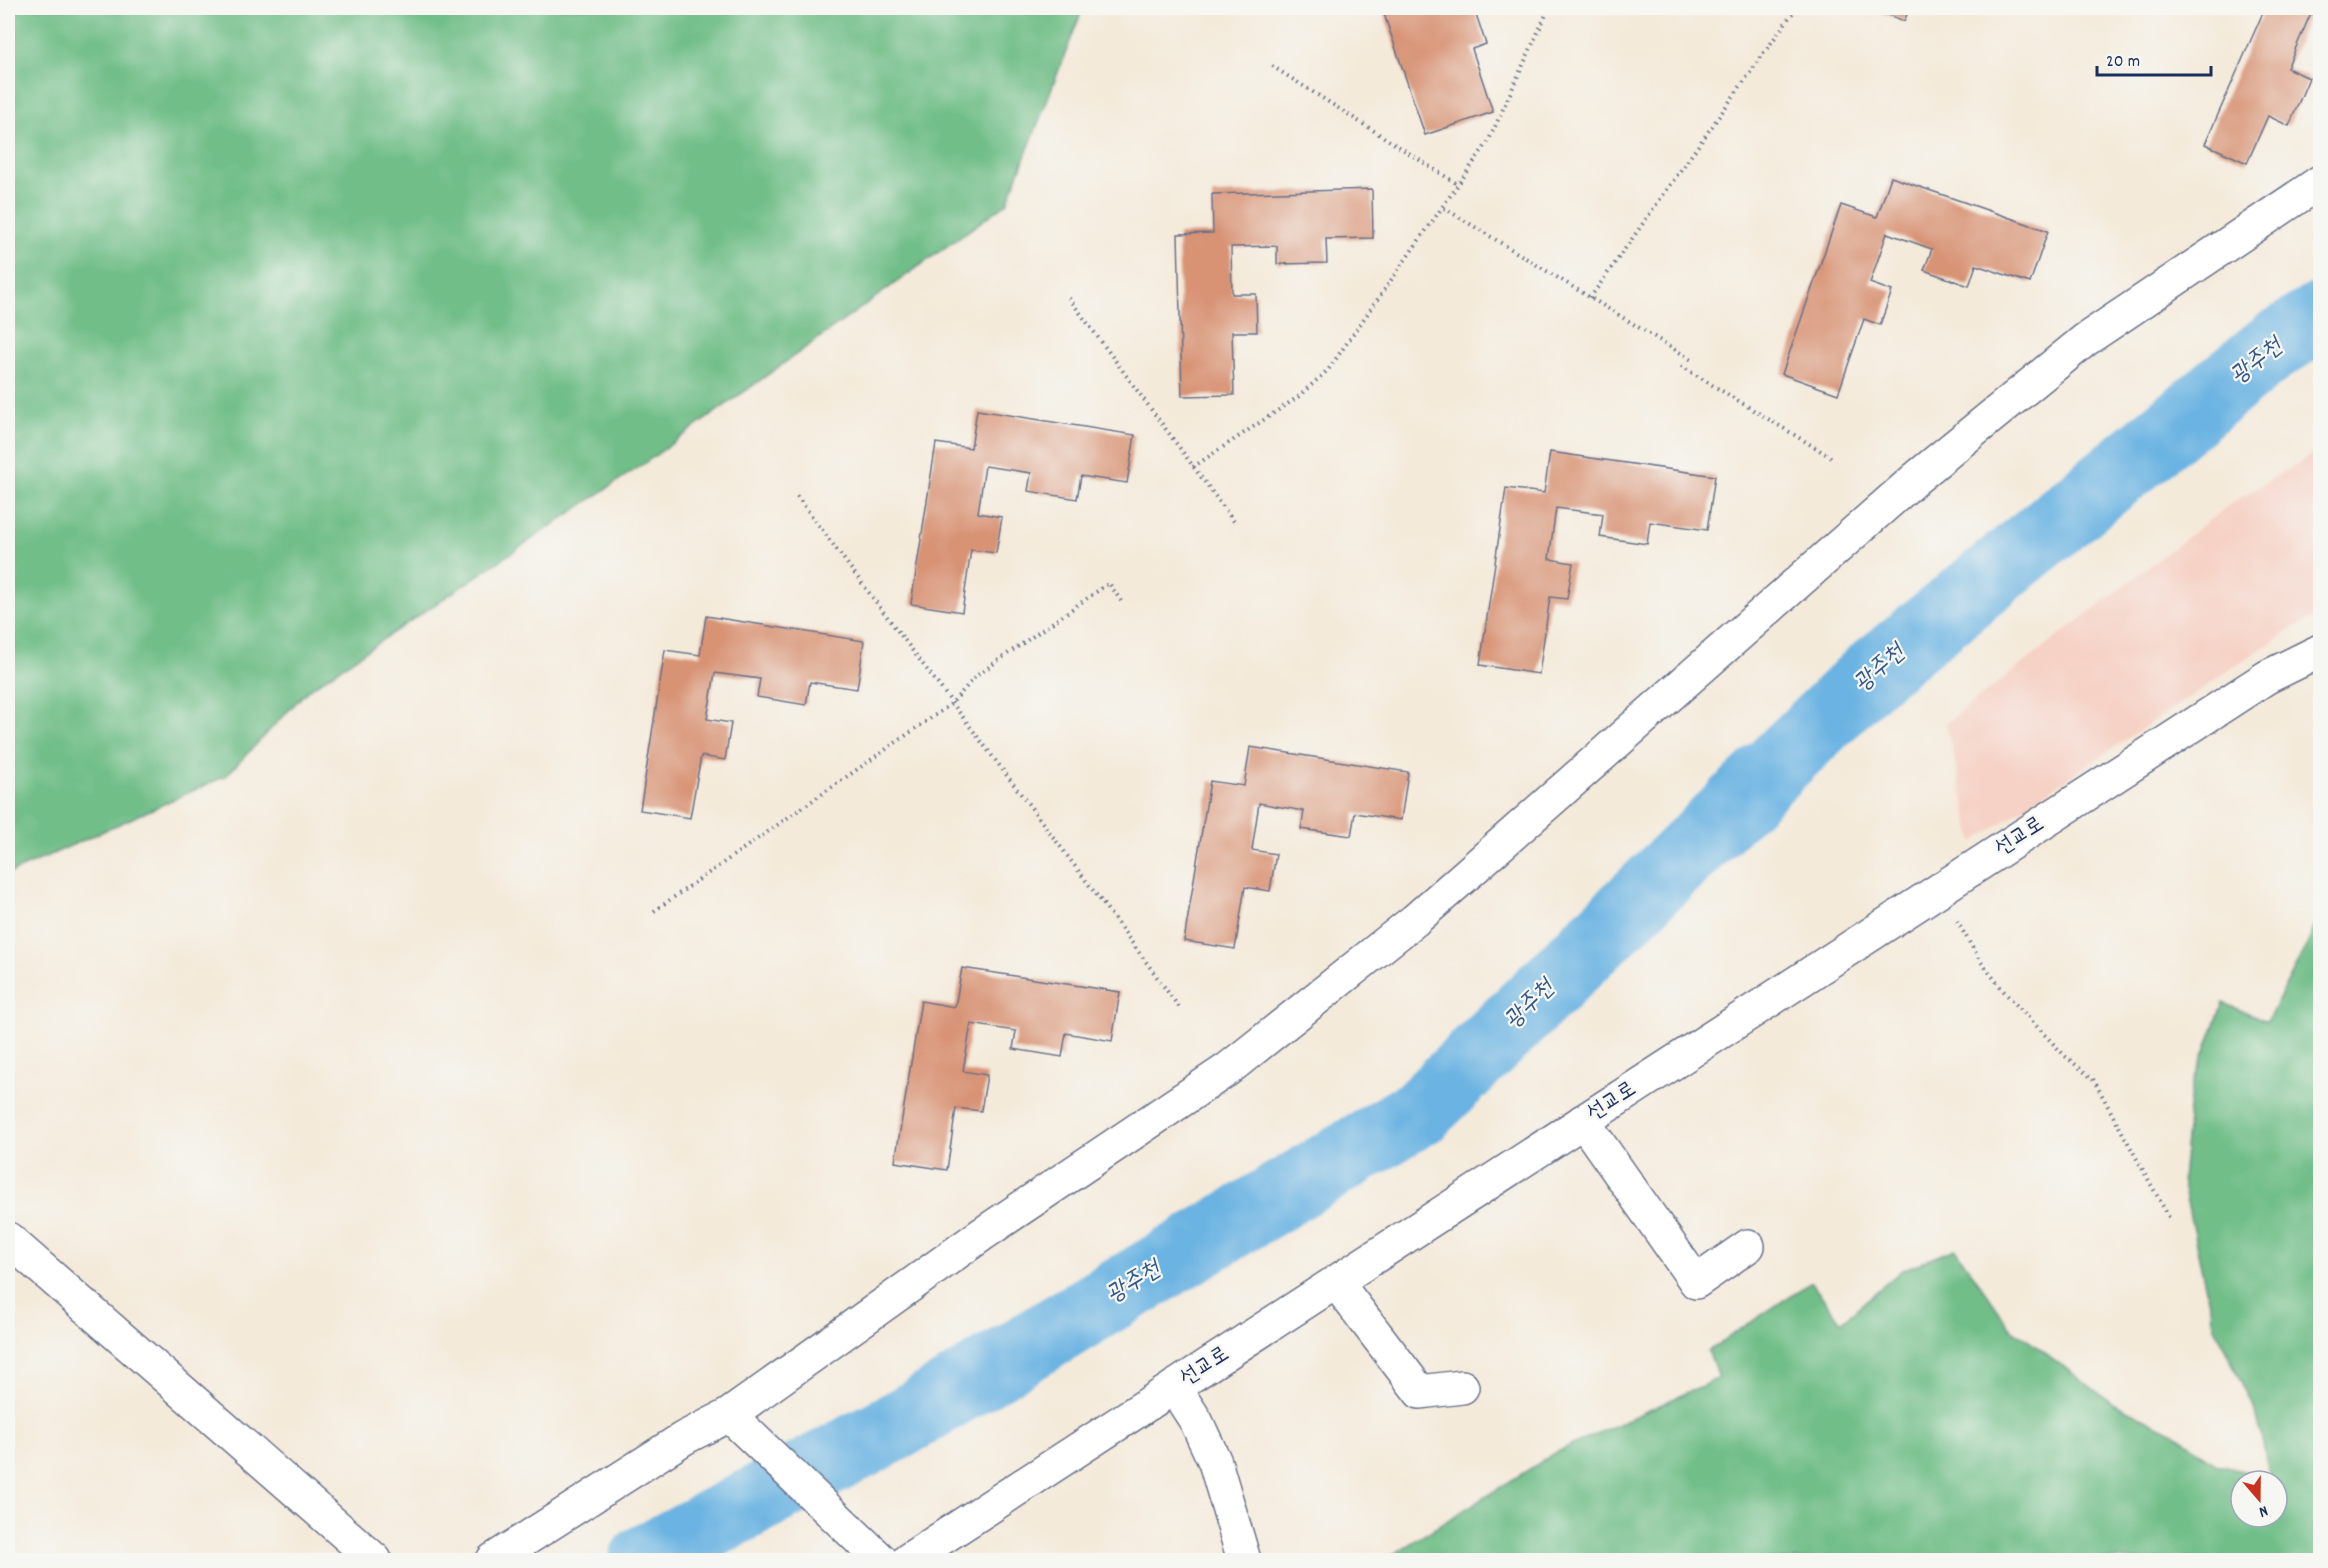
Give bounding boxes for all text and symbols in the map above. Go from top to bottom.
scale bar [2097,39,2211,77]
text: 20 m [2106,50,2140,75]
water label: 광주천 [2224,329,2292,393]
water label: 광주천 [1847,635,1915,701]
street label: 선교로 [1989,810,2051,864]
water label: 광주천 [1497,971,1565,1037]
street label: 선교로 [1581,1075,1643,1129]
water label: 광주천 [1100,1252,1170,1312]
street label: 선교로 [1174,1340,1236,1394]
north arrow [2229,1469,2289,1529]
text: N [2256,1499,2271,1523]

